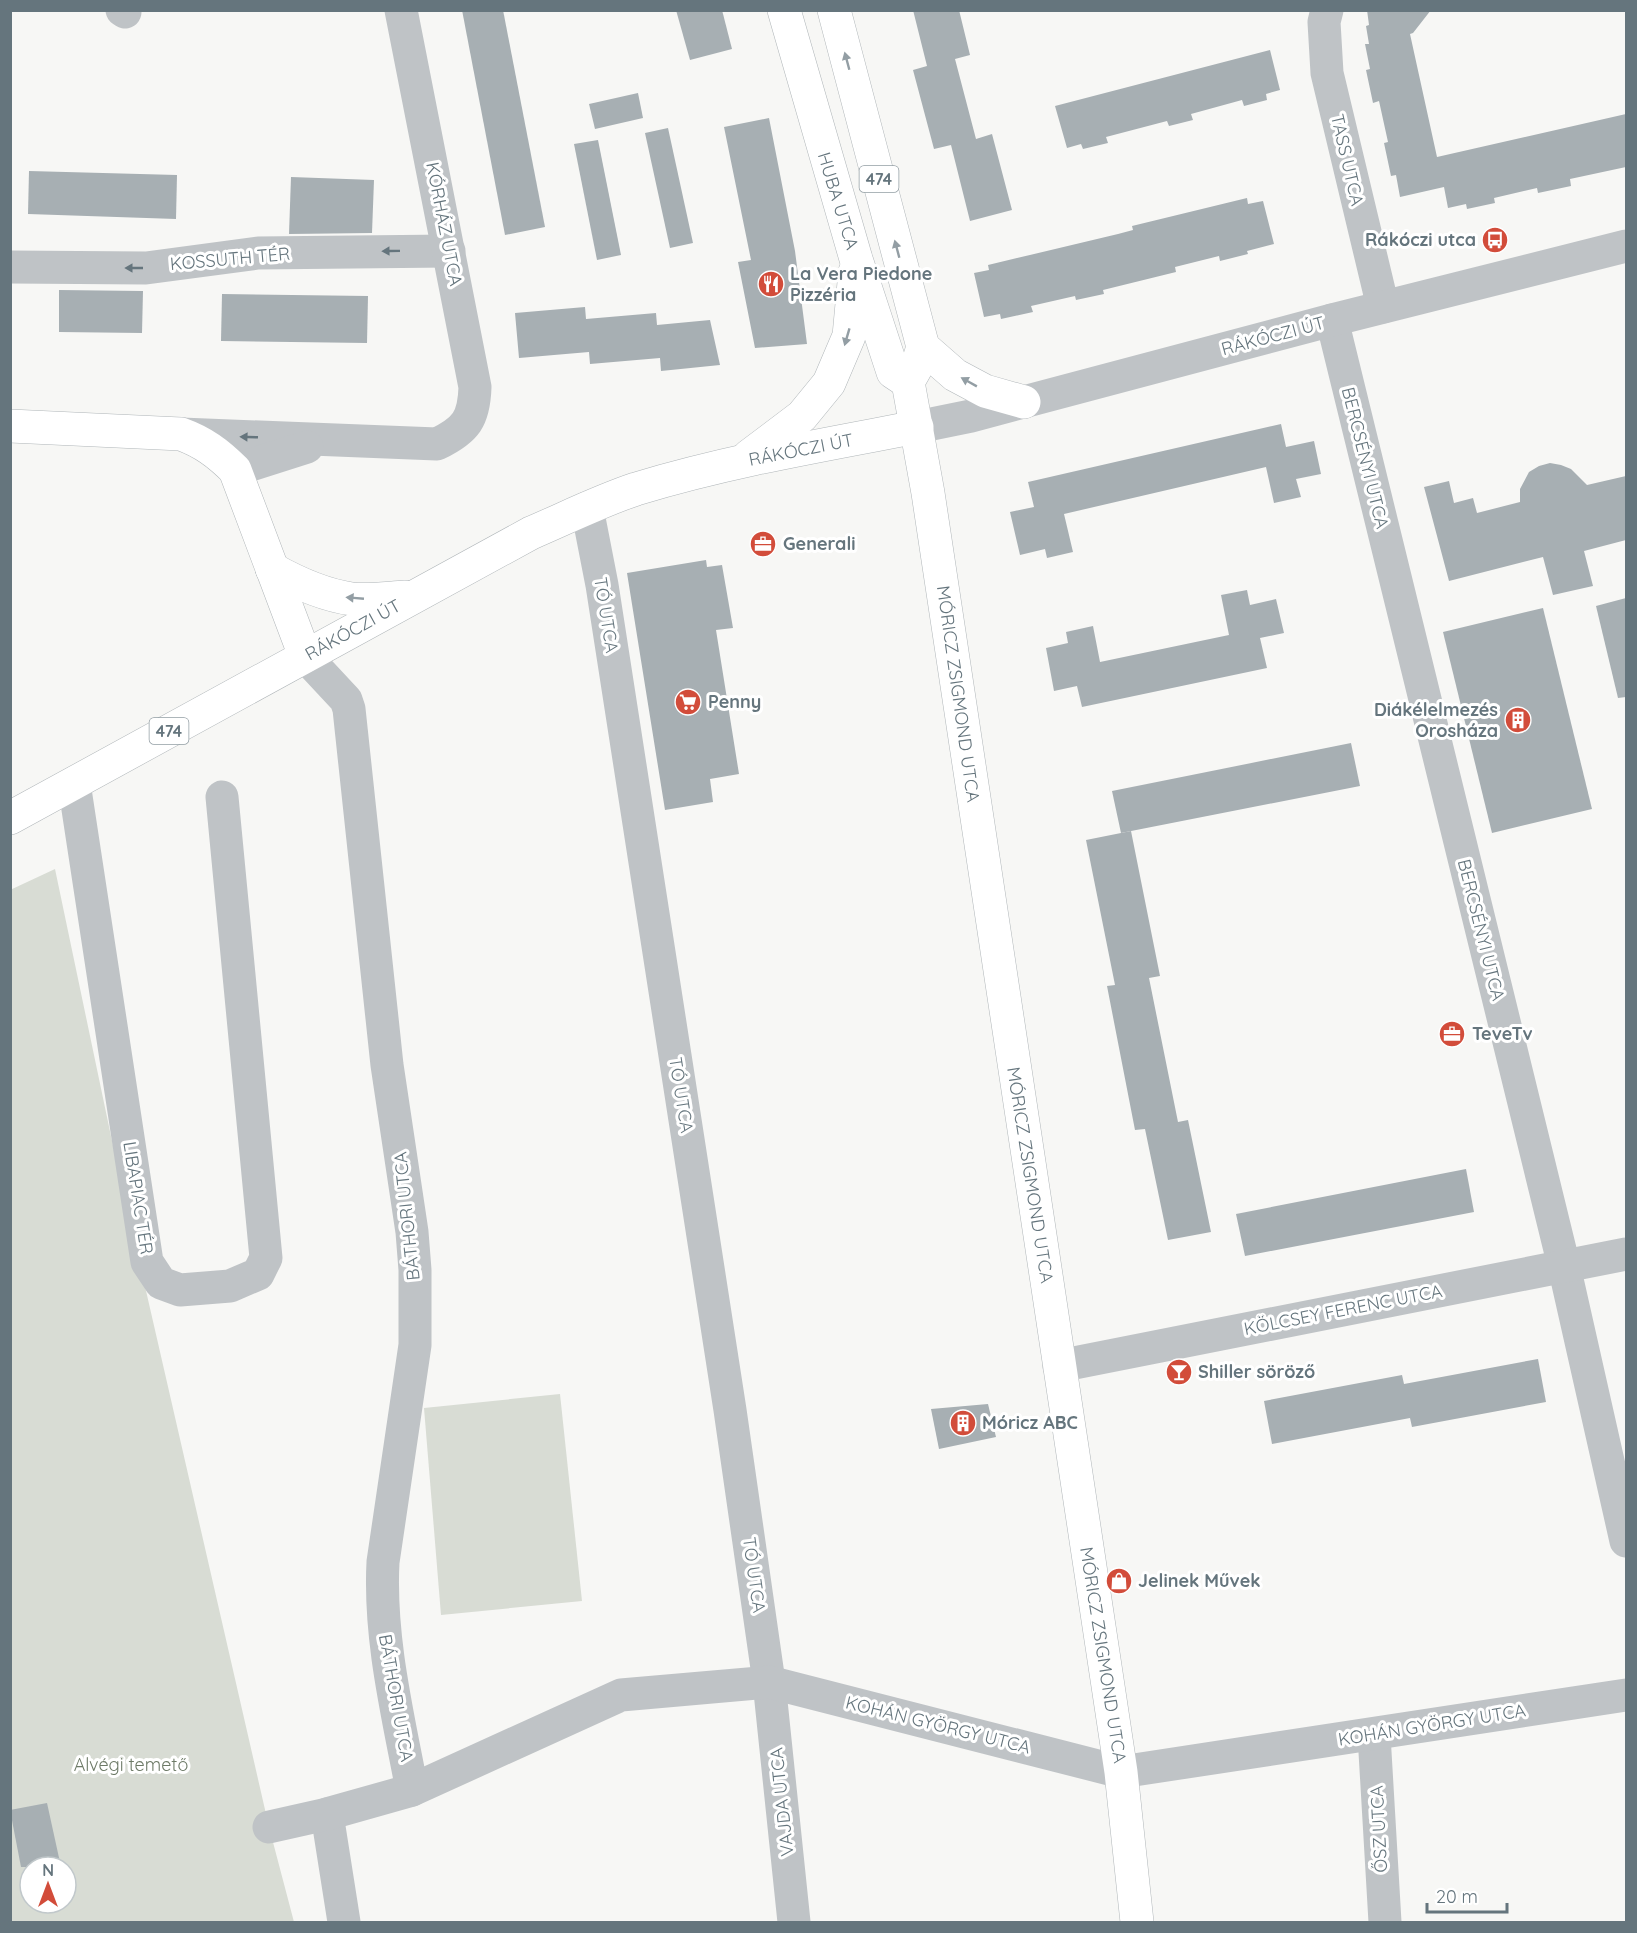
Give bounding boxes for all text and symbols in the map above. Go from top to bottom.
one-way arrow [842,52,852,70]
street label: TASS UTCA [1326,112,1369,208]
street label: HUBA UTCA [813,149,864,253]
street label: KÓRHÁZ UTCA [421,160,468,288]
road number: 474 [860,166,898,192]
bus stop icon: Rákóczi utca [1480,225,1510,255]
place label: Rákóczi utca [1365,228,1476,251]
one-way arrow [892,240,902,259]
street label: KOSSUTH TÉR [169,242,291,275]
one-way arrow [381,247,400,256]
place label: La Vera Piedone Pizzéria [790,262,932,306]
one-way arrow [124,263,143,273]
restaurant icon: La Vera Piedone Pizzéria [756,269,786,299]
street label: RÁKÓCZI ÚT [1219,311,1327,360]
one-way arrow [842,328,851,346]
one-way arrow [960,377,977,387]
street label: BERCSÉNYI UTCA [1337,385,1394,531]
street label: RÁKÓCZI ÚT [747,428,855,471]
one-way arrow [240,432,259,441]
office icon: Generali [748,529,778,559]
place label: Generali [783,532,856,555]
street label: TÓ UTCA [589,575,624,655]
street label: MÓRICZ ZSIGMOND UTCA [932,584,985,804]
one-way arrow [345,593,364,602]
street label: RÁKÓCZI ÚT [301,594,405,665]
supermarket icon: Penny [673,687,703,717]
place label: Penny [708,690,761,713]
place label: Diákélelmezés Orosháza [1374,698,1498,742]
building icon: Diákélelmezés Orosháza [1503,705,1533,735]
road number: 474 [150,718,188,744]
street label: BERCSÉNYI UTCA [1453,857,1510,1003]
office icon: TeveTv [1437,1019,1467,1049]
place label: TeveTv [1472,1022,1533,1045]
street label: TÓ UTCA [664,1055,699,1135]
street label: MÓRICZ ZSIGMOND UTCA [1002,1065,1059,1285]
street label: LIBAPIAC TÉR [118,1140,159,1256]
street label: BÁTHORI UTCA [388,1150,425,1282]
street label: KÖLCSEY FERENC UTCA [1242,1279,1444,1340]
bar icon: Shiller söröző [1164,1357,1194,1387]
place label: Shiller söröző [1198,1360,1315,1383]
building icon: Móricz ABC [948,1408,978,1438]
place label: Móricz ABC [982,1411,1078,1434]
street label: TÓ UTCA [738,1536,771,1615]
street label: MÓRICZ ZSIGMOND UTCA [1075,1545,1132,1765]
shop icon: Jelinek Művek [1104,1566,1134,1596]
place label: Jelinek Művek [1138,1569,1261,1592]
street label: BÁTHORI UTCA [374,1632,419,1764]
street label: KOHÁN GYÖRGY UTCA [843,1690,1033,1759]
street label: KOHÁN GYÖRGY UTCA [1336,1698,1528,1751]
street label: VAJDA UTCA [764,1746,799,1858]
park label: Alvégi temető [74,1753,188,1776]
street label: ŐSZ UTCA [1365,1785,1392,1873]
north arrow [18,1855,78,1915]
text: N [42,1860,54,1880]
scale bar [1427,1876,1506,1914]
text: 20 m [1436,1885,1478,1908]

